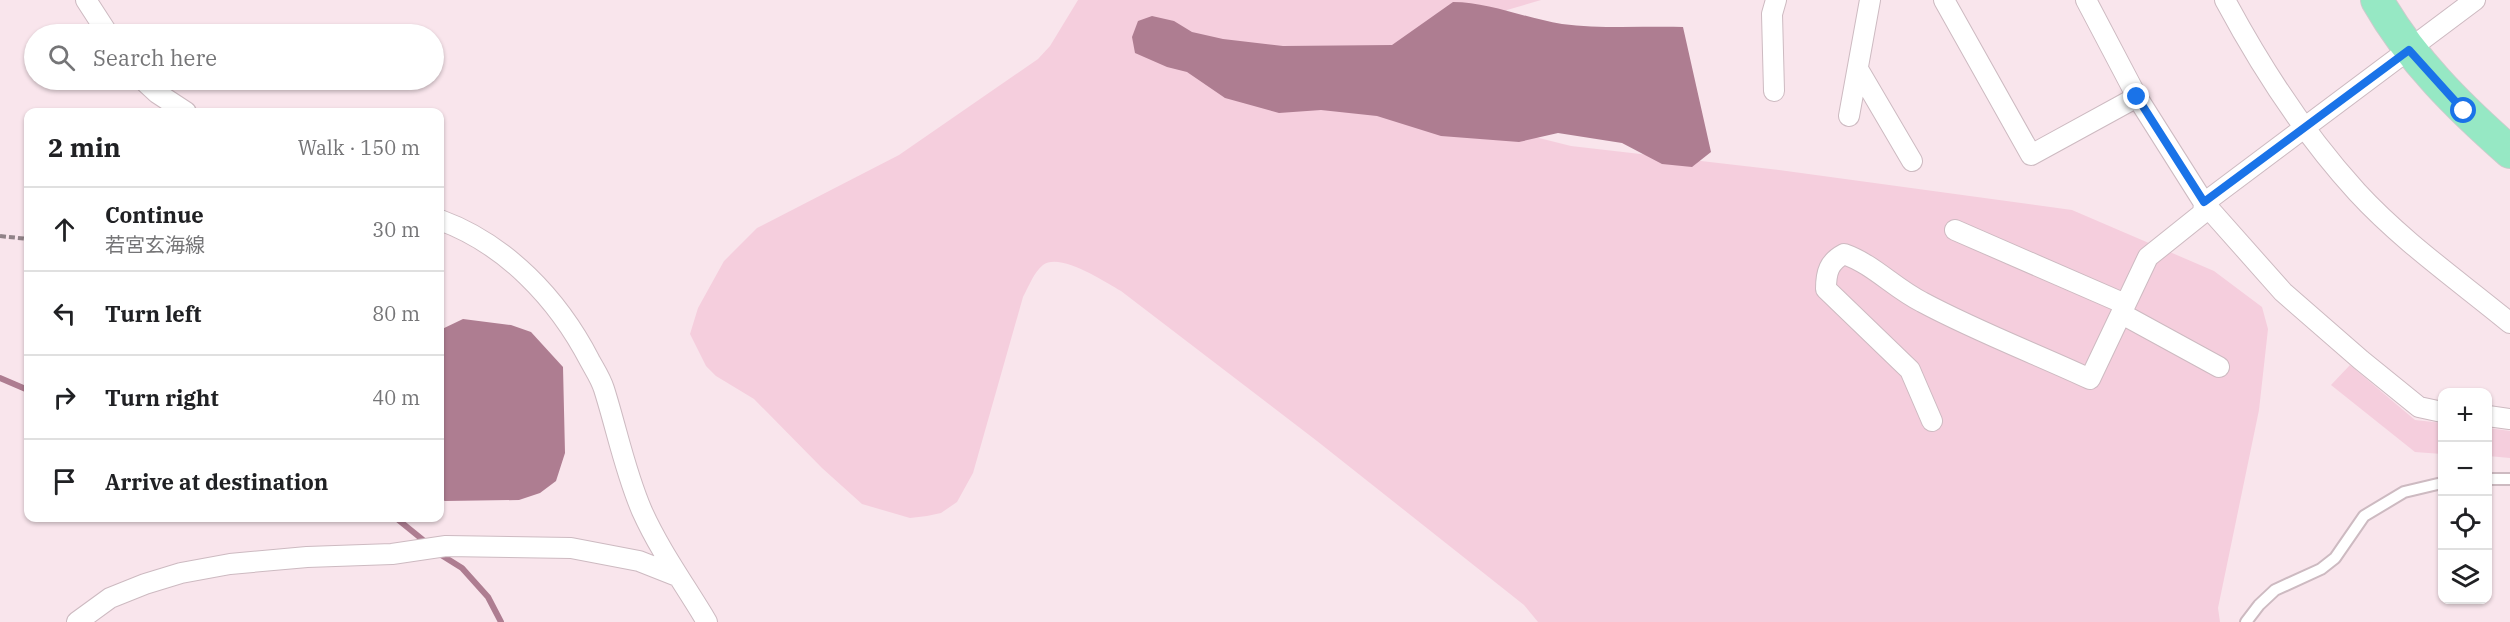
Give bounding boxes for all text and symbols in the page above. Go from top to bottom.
search box [24,24,444,90]
icon: search [45,41,78,74]
text: Search here [93,43,217,72]
route end [2123,83,2149,109]
route start [2450,97,2476,123]
text: 2 min [48,130,121,164]
text: Walk · 150 m [298,134,420,161]
text: Continue [105,200,204,229]
icon: ahead [48,213,81,246]
text: 30 m [372,216,420,243]
text: 若宮玄海線 [105,231,205,258]
icon: left [48,297,81,330]
text: Turn left [105,299,201,328]
text: 80 m [372,300,420,327]
icon: right [48,381,81,414]
text: Turn right [105,383,219,412]
text: 40 m [372,384,420,411]
map controls [2438,388,2492,604]
button: + [2438,388,2492,442]
button: − [2438,442,2492,496]
icon: arrive [48,465,81,498]
text: Arrive at destination [105,467,328,496]
button: locate [2438,496,2492,550]
button: layers [2438,550,2492,604]

